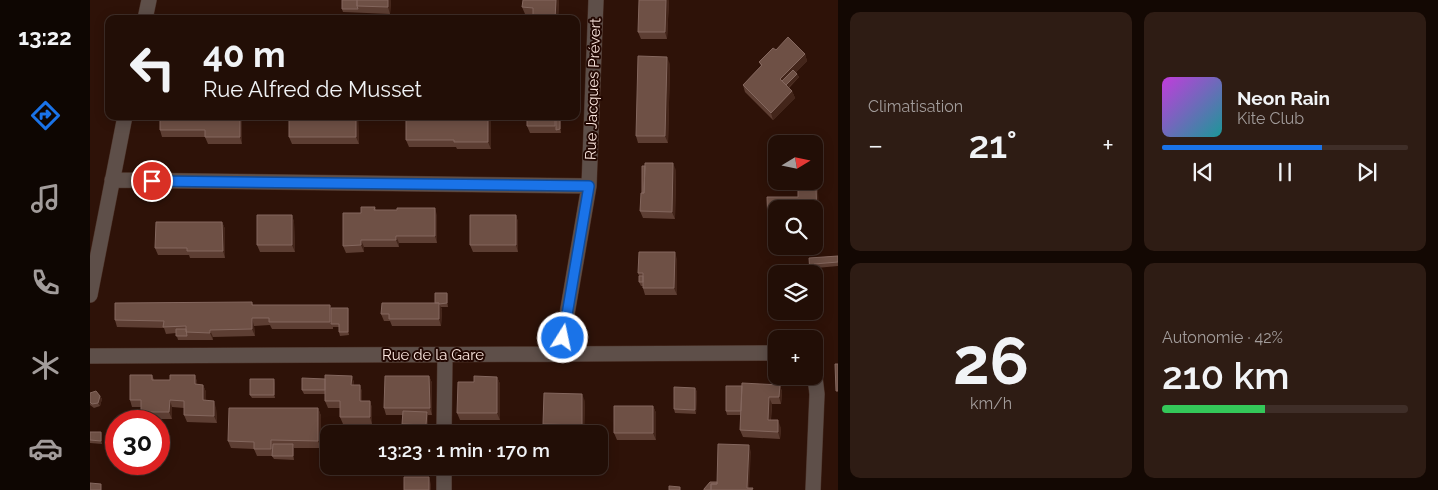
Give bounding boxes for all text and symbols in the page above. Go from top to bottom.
street label: Rue Jacques Prévert [582,18,604,160]
text: 13:22 [18,24,72,50]
text: 40 m [203,34,285,75]
icon: left [120,35,185,100]
text: Rue Alfred de Musset [203,76,422,102]
text: Neon Rain [1237,87,1330,109]
text: Climatisation [868,97,963,116]
icon: directions [28,98,63,133]
text: Kite Club [1237,109,1304,128]
text: 21° [968,122,1017,167]
text: − [868,129,883,162]
text: + [1102,129,1114,162]
north arrow [768,135,822,190]
map controls [768,135,823,385]
icon: previous [1189,158,1217,186]
icon: pause [1271,158,1299,186]
icon: next [1353,158,1381,186]
pin [131,160,173,202]
icon: arrive [138,167,166,195]
icon: music [28,181,63,216]
button: search [768,200,823,255]
icon: phone [28,265,63,300]
button: layers [768,265,823,320]
position arrow [536,311,588,363]
text: 26 [953,323,1029,399]
text: Autonomie · 42% [1162,328,1283,347]
button: + [768,330,823,385]
street label: Rue de la Gare [382,346,484,364]
icon: climate [28,348,63,383]
text: 210 km [1162,353,1290,398]
text: km/h [970,394,1012,413]
speed limit sign: 30 [105,410,170,475]
icon: car [28,431,63,466]
text: 13:23 · 1 min · 170 m [378,439,550,461]

